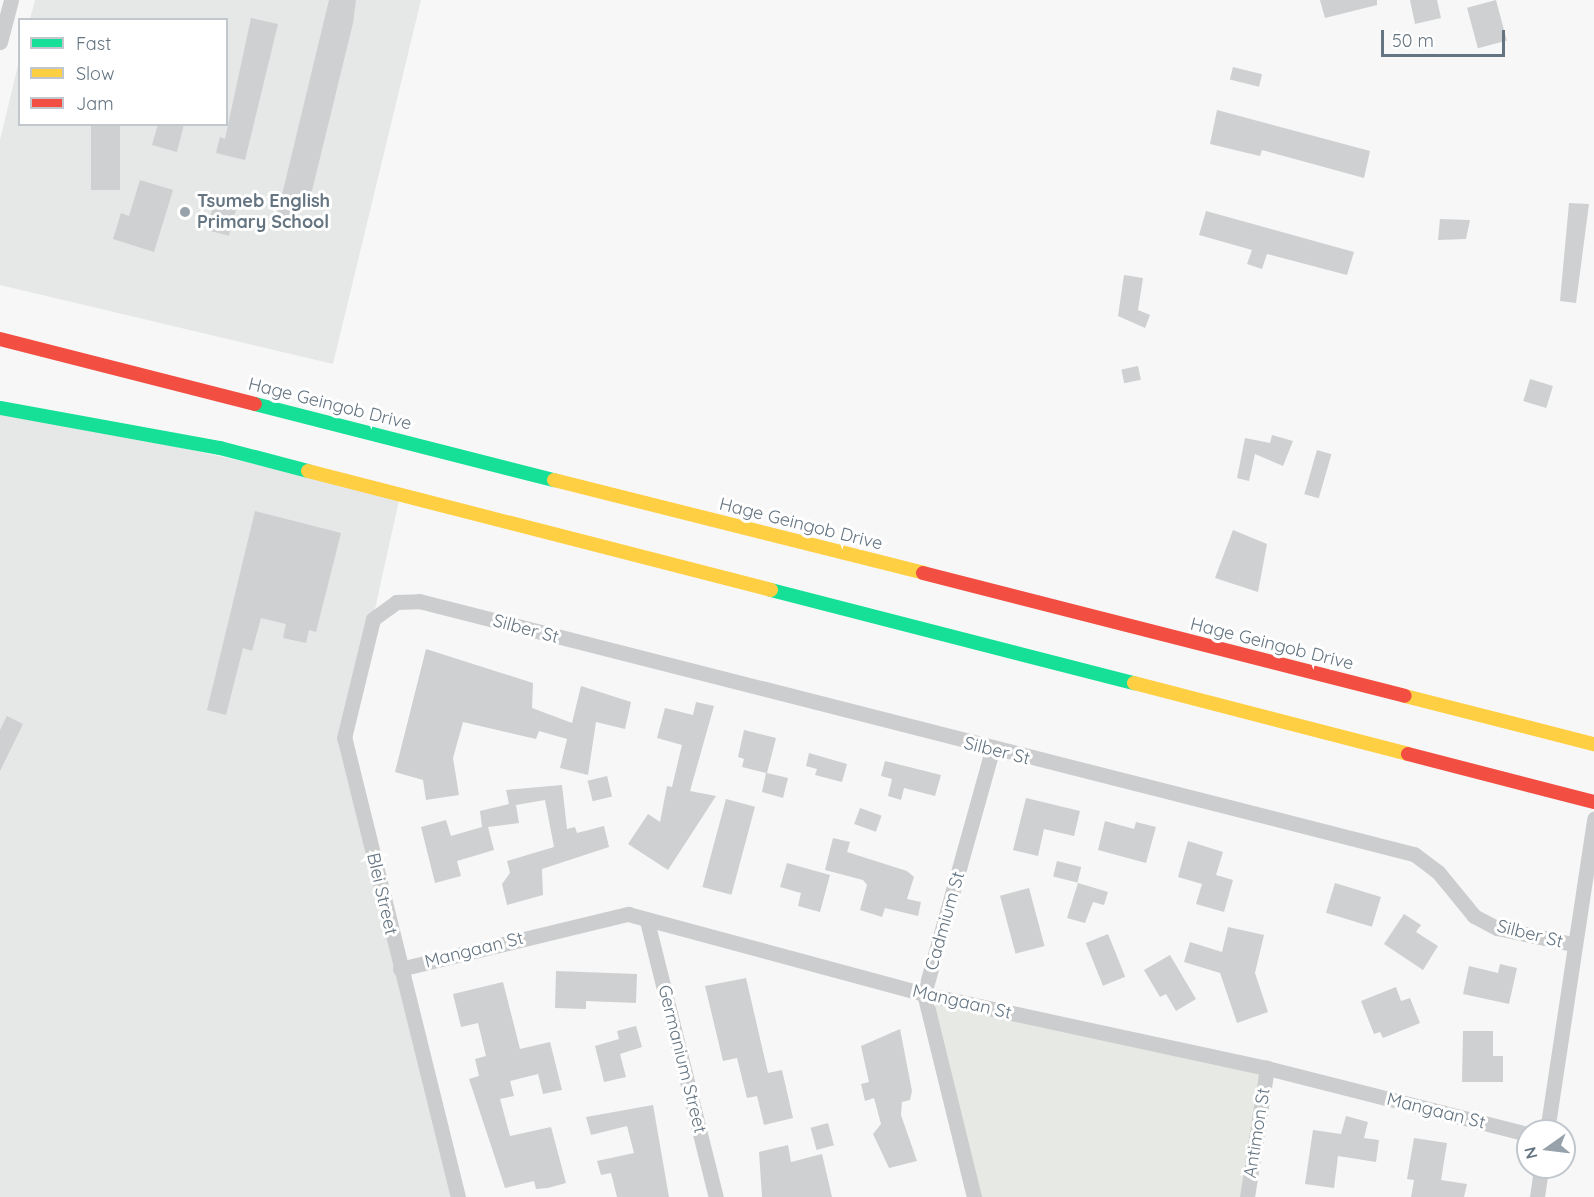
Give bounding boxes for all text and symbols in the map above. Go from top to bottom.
legend [18,18,228,126]
scale bar [1384,18,1508,56]
text: 50 m [1392,29,1434,52]
text: Fast [76,32,111,55]
text: Slow [76,62,114,85]
text: Jam [76,92,114,115]
place label: Tsumeb English Primary School [197,191,330,234]
marker: Tsumeb English Primary School [178,205,192,219]
street label: Hage Geingob Drive [246,373,414,435]
street label: Hage Geingob Drive [717,493,885,555]
street label: Silber St [491,610,561,648]
street label: Hage Geingob Drive [1188,613,1356,675]
street label: Silber St [962,732,1032,770]
street label: Blei Street [362,851,402,937]
street label: Cadmium St [921,869,969,973]
street label: Silber St [1495,915,1565,953]
street label: Mangaan St [422,927,526,973]
street label: Mangaan St [910,980,1014,1024]
street label: Germanium Street [653,983,711,1135]
street label: Antimon St [1239,1086,1275,1180]
street label: Mangaan St [1384,1088,1488,1134]
north arrow [1516,1119,1576,1179]
text: N [1519,1145,1542,1161]

